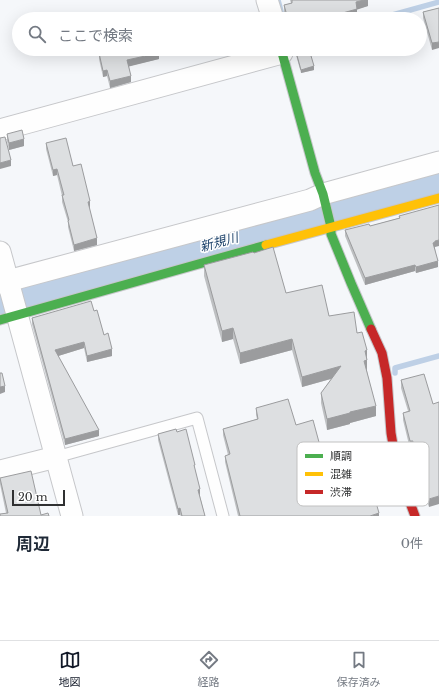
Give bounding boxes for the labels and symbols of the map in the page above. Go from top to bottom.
water label: 新規川 [198,228,242,255]
legend [297,442,429,506]
text: 順調 [330,449,352,463]
text: 混雑 [330,467,352,481]
text: 渋滞 [330,485,352,499]
scale bar [12,488,65,507]

